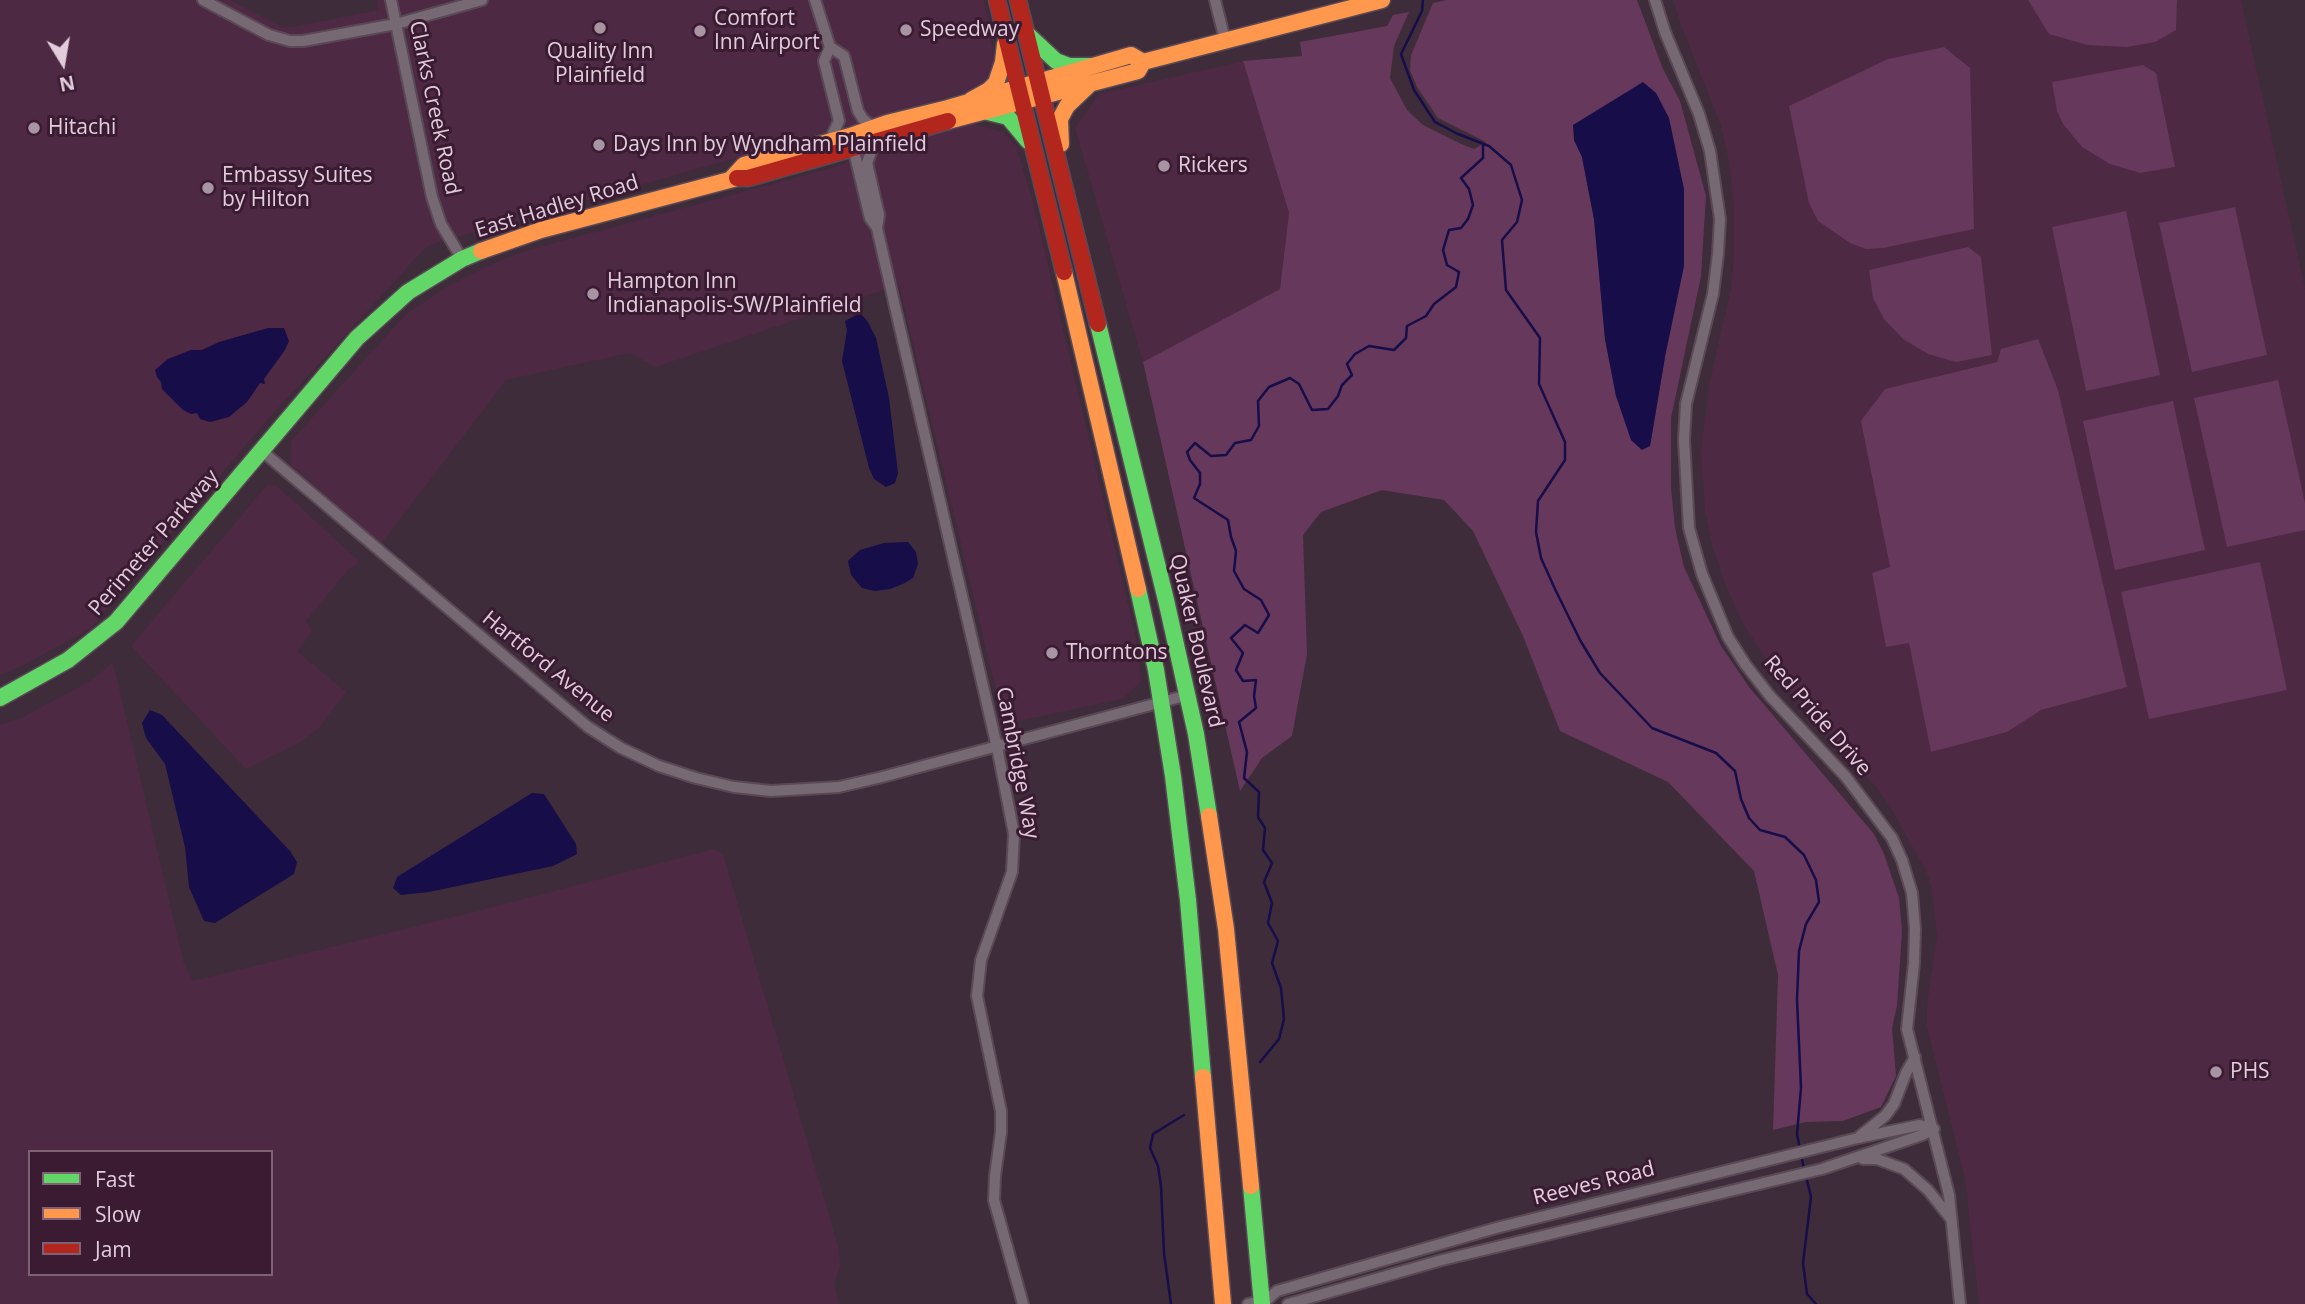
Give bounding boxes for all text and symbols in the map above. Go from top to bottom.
place label: Comfort Inn Airport [714,6,820,56]
place label: Speedway [920,17,1019,43]
street label: Clarks Creek Road [403,19,465,197]
marker: Quality Inn Plainfield [592,20,608,36]
marker: Speedway [898,22,914,38]
marker: Comfort Inn Airport [692,23,708,39]
north arrow [28,28,98,98]
place label: Quality Inn Plainfield [547,39,653,89]
text: N [57,69,77,98]
place label: Hitachi [48,115,116,141]
marker: Hitachi [26,120,42,136]
place label: Days Inn by Wyndham Plainfield [613,132,927,158]
marker: Days Inn by Wyndham Plainfield [591,137,607,153]
place label: Rickers [1178,153,1248,179]
marker: Rickers [1156,158,1172,174]
place label: Embassy Suites by Hilton [222,163,373,213]
street label: East Hadley Road [472,170,642,244]
marker: Embassy Suites by Hilton [200,180,216,196]
place label: Hampton Inn Indianapolis-SW/Plainfield [607,269,862,319]
marker: Hampton Inn Indianapolis-SW/Plainfield [585,286,601,302]
street label: Perimeter Parkway [84,465,224,621]
street label: Quaker Boulevard [1164,552,1228,730]
street label: Hartford Avenue [477,606,619,728]
place label: Thorntons [1066,640,1168,666]
marker: Thorntons [1044,645,1060,661]
street label: Red Pride Drive [1758,651,1876,781]
street label: Cambridge Way [990,685,1044,841]
place label: PHS [2230,1059,2270,1085]
marker: PHS [2208,1064,2224,1080]
legend [28,1150,273,1276]
street label: Reeves Road [1531,1157,1657,1211]
text: Fast [95,1165,135,1193]
text: Slow [95,1200,141,1228]
text: Jam [95,1235,132,1263]

